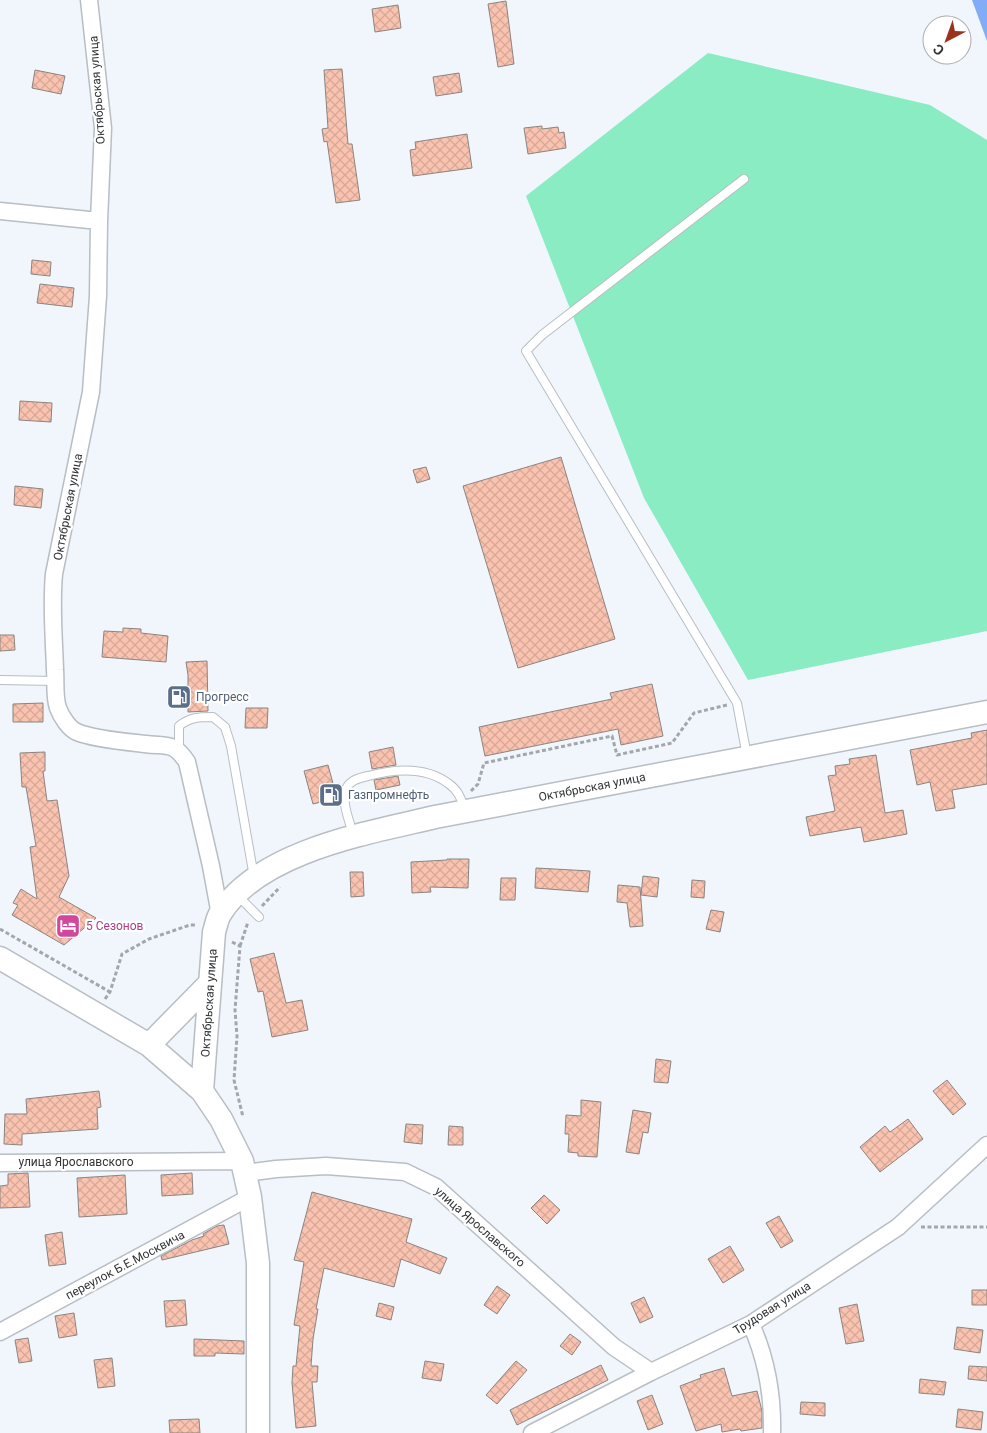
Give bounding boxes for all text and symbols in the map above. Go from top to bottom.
north arrow [922,15,972,65]
street label: Октябрьская улица [86,35,108,145]
text: С [930,41,947,59]
street label: Октябрьская улица [51,452,85,562]
fuel station icon: Прогресс [166,684,192,710]
place label: Прогресс [196,690,249,704]
street label: Октябрьская улица [537,770,647,804]
fuel station icon: Газпромнефть [318,782,344,808]
place label: Газпромнефть [348,788,429,802]
hotel icon: 5 Сезонов [55,913,81,939]
place label: 5 Сезонов [86,919,144,933]
street label: Октябрьская улица [198,948,220,1058]
street label: улица Ярославского [18,1155,134,1169]
street label: улица Ярославского [432,1184,528,1270]
street label: переулок Б.Е.Москвича [63,1228,187,1302]
street label: Трудовая улица [731,1279,813,1337]

